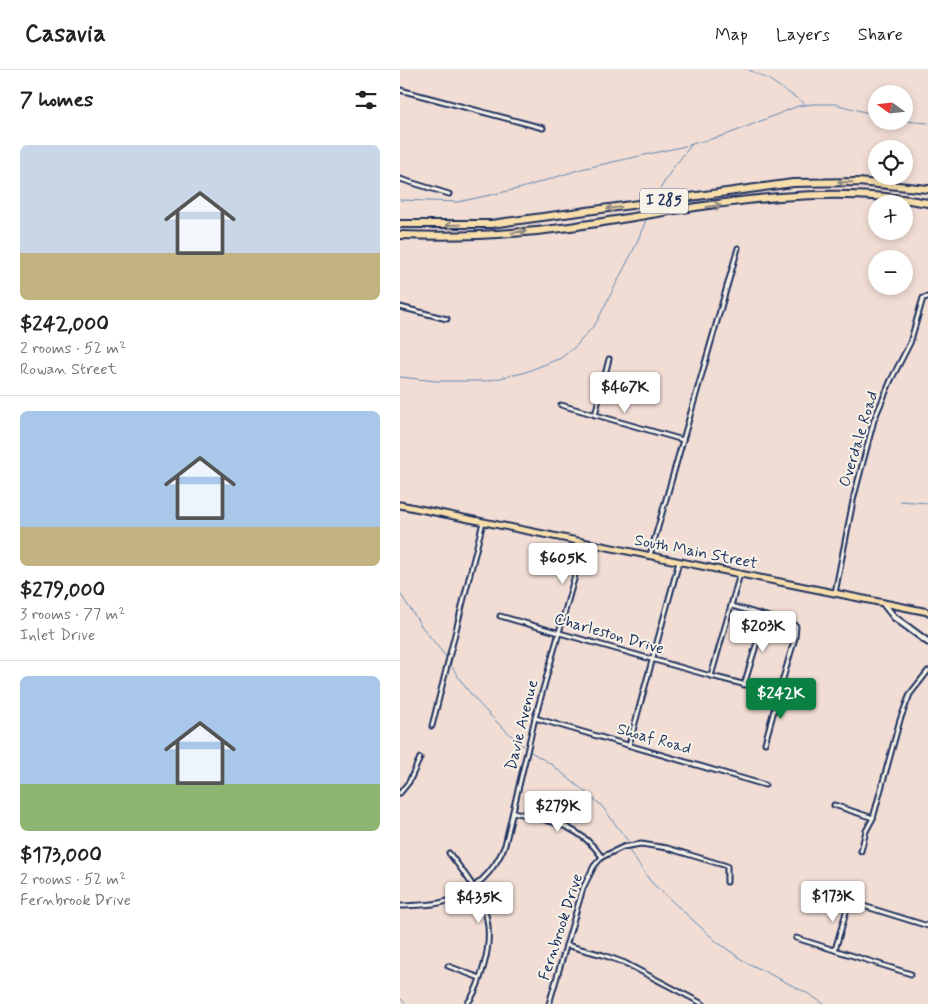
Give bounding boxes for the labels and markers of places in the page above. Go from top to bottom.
pin: $467K [590,372,660,414]
pin: $605K [528,542,598,585]
pin: $203K [728,610,798,653]
pin: $242K [746,678,816,720]
pin: $279K [523,790,593,833]
pin: $173K [798,880,868,923]
pin: $435K [444,882,514,924]

